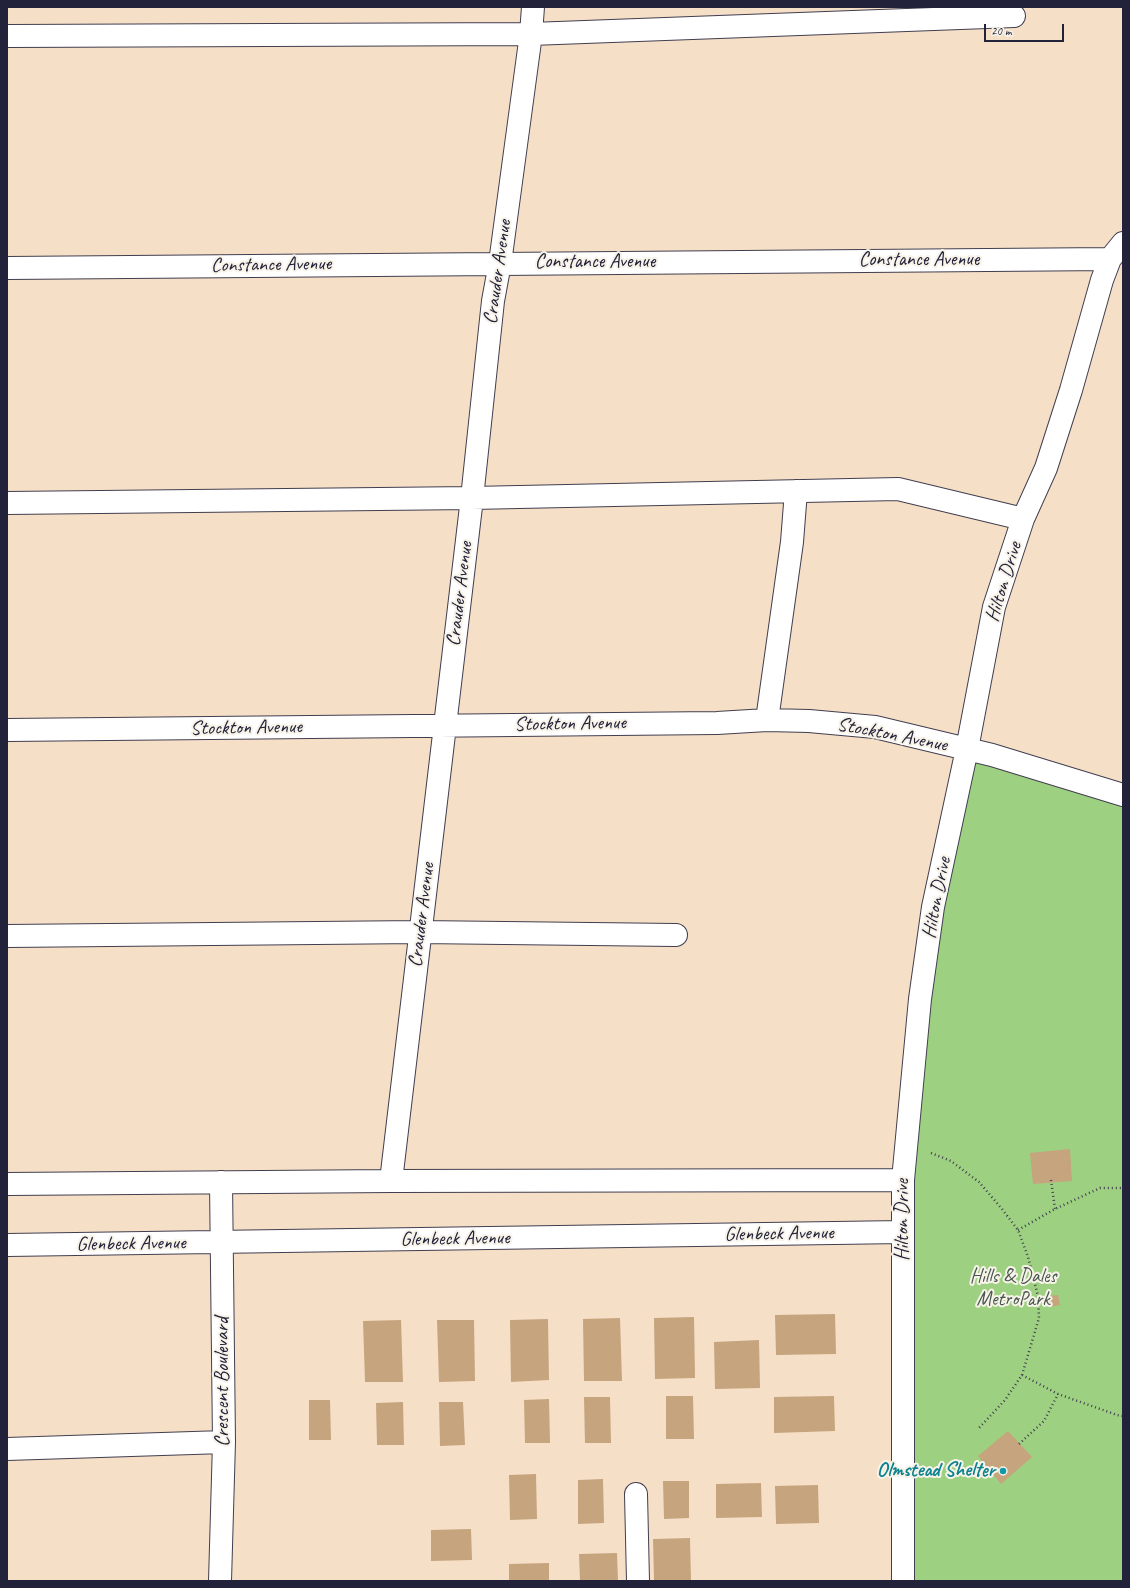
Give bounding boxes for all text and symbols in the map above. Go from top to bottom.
scale bar [986,16,1066,42]
text: 20 m [991,23,1011,39]
street label: Crauder Avenue [479,218,517,326]
street label: Constance Avenue [859,248,979,272]
street label: Constance Avenue [535,250,655,274]
street label: Constance Avenue [211,252,331,278]
street label: Hilton Drive [981,539,1027,625]
street label: Crauder Avenue [442,540,478,648]
street label: Stockton Avenue [514,711,626,737]
street label: Stockton Avenue [835,713,949,757]
street label: Stockton Avenue [190,715,302,741]
street label: Hilton Drive [917,855,957,941]
street label: Crauder Avenue [404,861,440,969]
street label: Hilton Drive [891,1179,915,1261]
street label: Glenbeck Avenue [724,1221,834,1247]
street label: Glenbeck Avenue [400,1226,510,1252]
street label: Glenbeck Avenue [76,1231,186,1257]
park label: Hills & Dales MetroPark [970,1265,1056,1312]
street label: Crescent Boulevard [211,1317,235,1447]
place label: Olmstead Shelter [877,1459,995,1483]
marker: Olmstead Shelter [998,1466,1008,1476]

